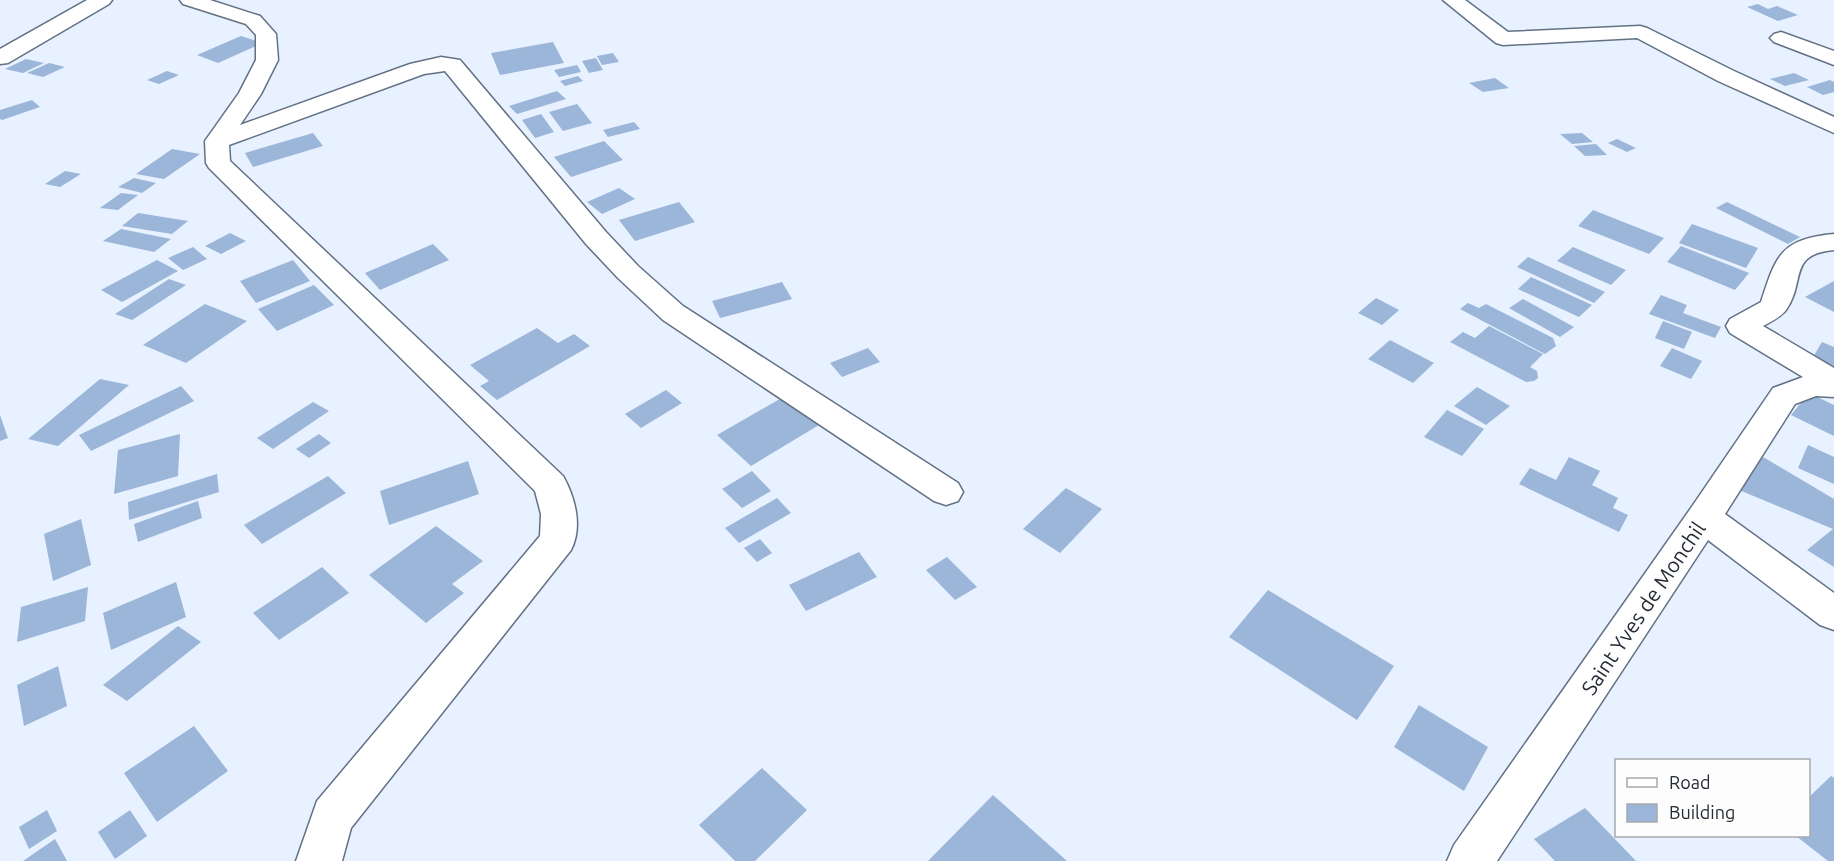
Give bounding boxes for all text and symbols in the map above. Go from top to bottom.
street label: Saint Yves de Monchil [1576,517,1710,699]
legend [1615,759,1810,837]
text: Road [1669,772,1711,792]
text: Building [1669,802,1735,822]

